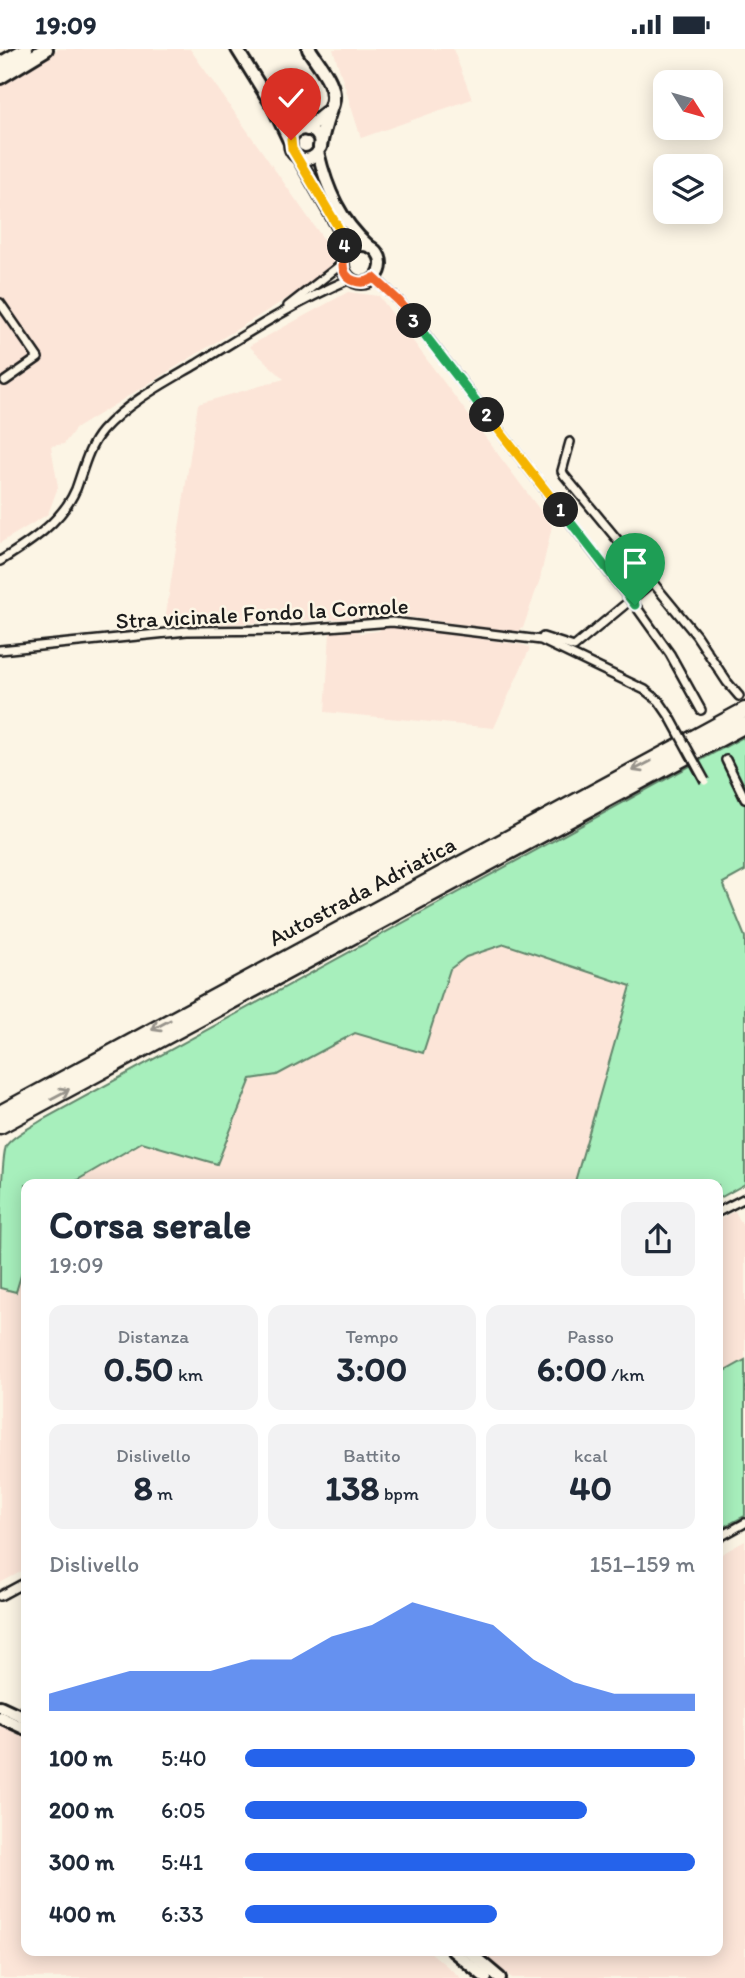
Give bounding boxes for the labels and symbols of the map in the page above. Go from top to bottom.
pin [261,68,321,140]
north arrow [653,70,723,140]
pin: 4 [328,229,362,263]
pin: 3 [396,303,432,339]
pin: 2 [470,397,504,433]
pin: 1 [544,493,578,527]
pin [605,533,665,605]
street label: Stra vicinale Fondo la Cornole [115,591,409,635]
one-way arrow [632,760,653,773]
street label: Autostrada Adriatica [264,830,460,952]
one-way arrow [152,1019,172,1033]
one-way arrow [49,1087,70,1100]

